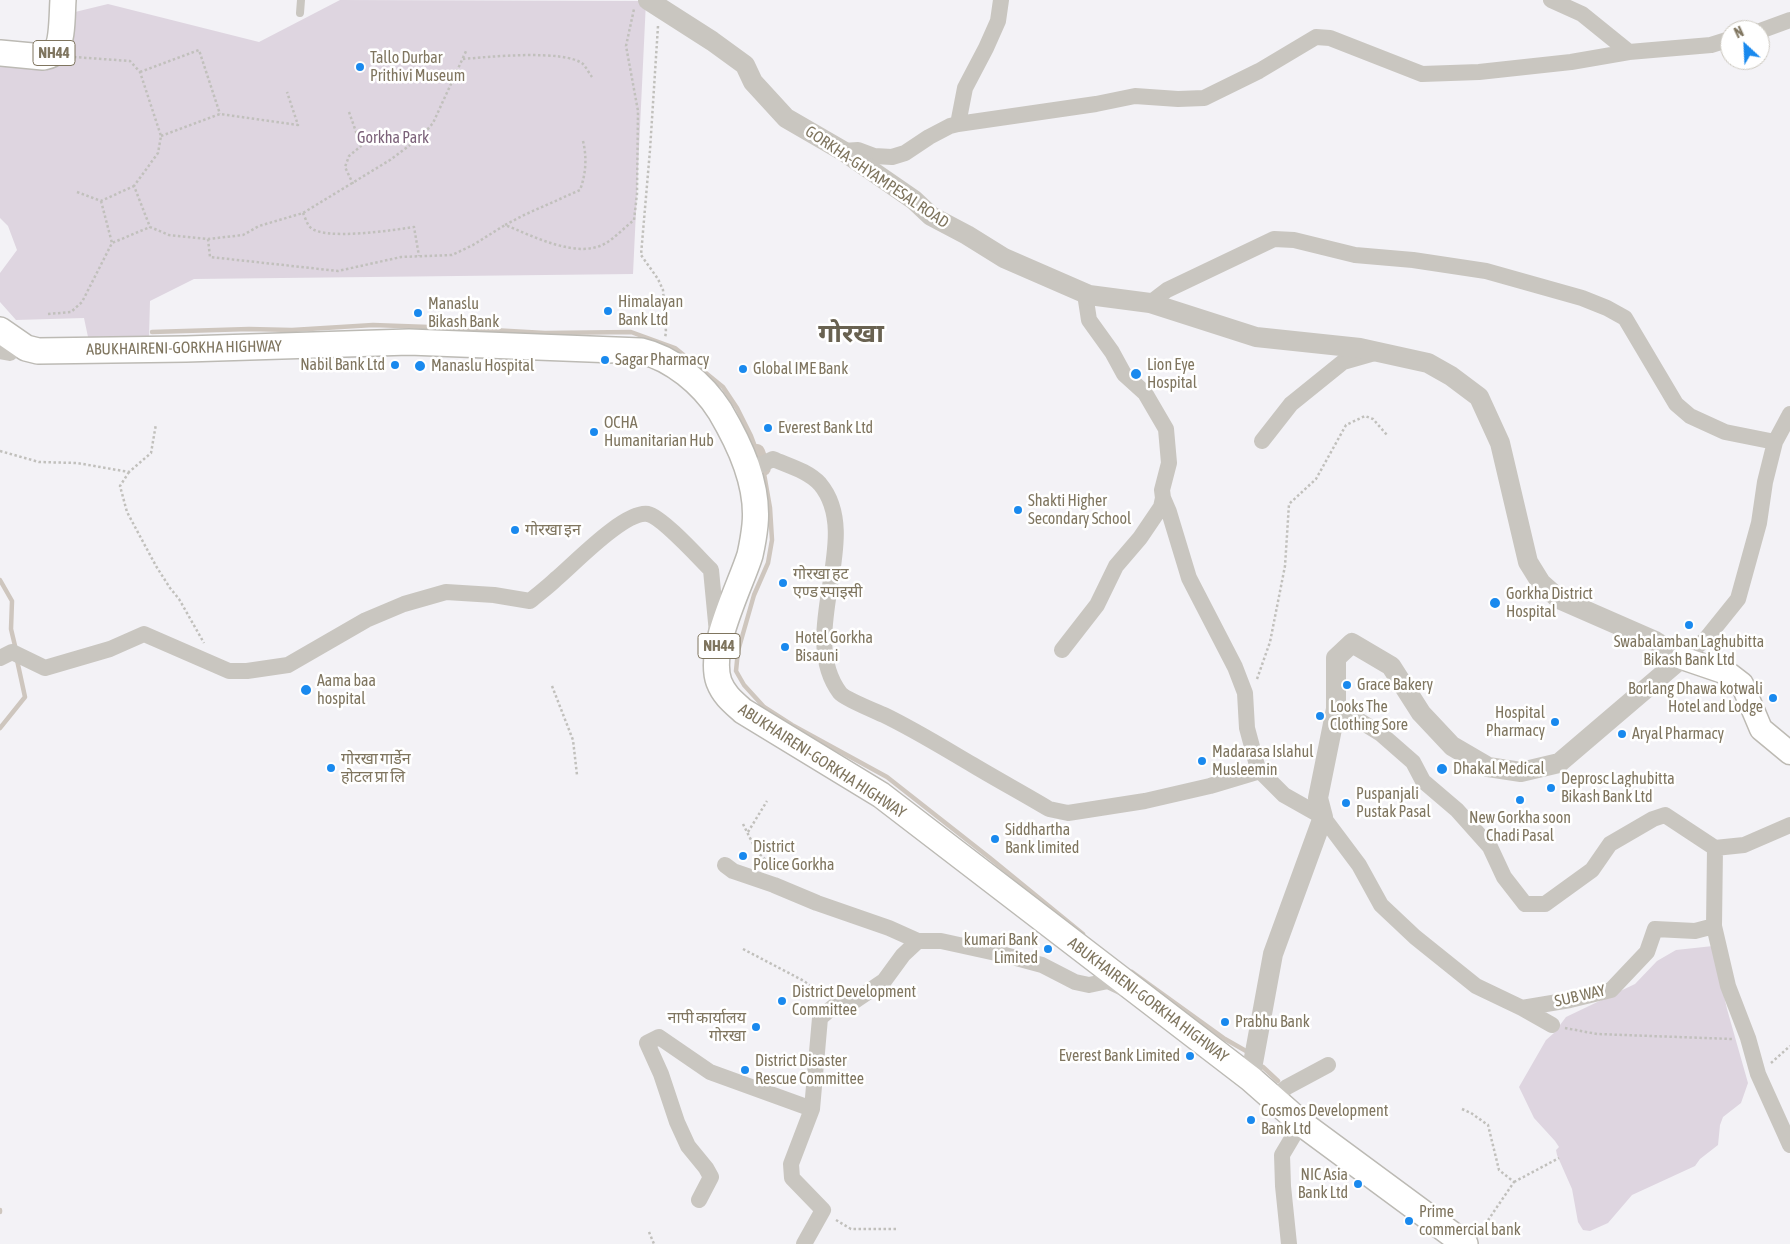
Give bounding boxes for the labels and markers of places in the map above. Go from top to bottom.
place label: Tallo Durbar Prithivi Museum [370,48,465,86]
marker: Tallo Durbar Prithivi Museum [354,61,366,73]
place label: Himalayan Bank Ltd [618,292,683,330]
place label: Manaslu Bikash Bank [428,294,499,332]
marker: Himalayan Bank Ltd [602,305,614,317]
marker: Manaslu Bikash Bank [412,307,424,319]
place label: Sagar Pharmacy [615,350,709,370]
marker: Sagar Pharmacy [599,354,611,366]
place label: Nabil Bank Ltd [300,355,385,375]
place label: Lion Eye Hospital [1147,355,1197,393]
place label: Manaslu Hospital [431,356,534,376]
marker: Nabil Bank Ltd [389,359,401,371]
marker: Manaslu Hospital [413,359,427,373]
place label: Global IME Bank [753,359,848,379]
marker: Global IME Bank [737,363,749,375]
marker: Lion Eye Hospital [1129,367,1143,381]
place label: OCHA Humanitarian Hub [604,413,714,451]
place label: Everest Bank Ltd [778,418,873,438]
marker: Everest Bank Ltd [762,422,774,434]
marker: OCHA Humanitarian Hub [588,426,600,438]
place label: Shakti Higher Secondary School [1028,491,1131,529]
marker: Shakti Higher Secondary School [1012,504,1024,516]
place label: गोरखा इन [525,520,581,540]
marker: गोरखा इन [509,524,521,536]
place label: गोरखा हट एण्ड स्पाइसी [793,564,862,602]
marker: गोरखा हट एण्ड स्पाइसी [777,577,789,589]
place label: Gorkha District Hospital [1506,584,1593,622]
marker: Gorkha District Hospital [1488,596,1502,610]
marker: Swabalamban Laghubitta Bikash Bank Ltd [1683,619,1695,631]
place label: Hotel Gorkha Bisauni [795,628,873,666]
place label: Swabalamban Laghubitta Bikash Bank Ltd [1614,632,1764,670]
marker: Hotel Gorkha Bisauni [779,641,791,653]
place label: Aama baa hospital [317,671,376,709]
place label: Grace Bakery [1357,675,1433,695]
marker: Grace Bakery [1341,679,1353,691]
place label: Borlang Dhawa kotwali Hotel and Lodge [1628,679,1763,717]
marker: Aama baa hospital [299,683,313,697]
marker: Borlang Dhawa kotwali Hotel and Lodge [1767,692,1779,704]
place label: Looks The Clothing Sore [1330,697,1408,735]
place label: Hospital Pharmacy [1486,703,1545,741]
marker: Looks The Clothing Sore [1314,710,1326,722]
marker: Hospital Pharmacy [1549,716,1561,728]
place label: Aryal Pharmacy [1632,724,1724,744]
marker: Aryal Pharmacy [1616,728,1628,740]
place label: Madarasa Islahul Musleemin [1212,742,1313,780]
place label: गोरखा गार्डेन होटल प्रा लि [341,749,411,787]
marker: Madarasa Islahul Musleemin [1196,755,1208,767]
place label: Dhakal Medical [1453,759,1545,779]
marker: गोरखा गार्डेन होटल प्रा लि [325,762,337,774]
marker: Dhakal Medical [1435,762,1449,776]
place label: Deprosc Laghubitta Bikash Bank Ltd [1561,769,1675,807]
marker: Deprosc Laghubitta Bikash Bank Ltd [1545,782,1557,794]
place label: Puspanjali Pustak Pasal [1356,784,1431,822]
marker: New Gorkha soon Chadi Pasal [1514,794,1526,806]
marker: Puspanjali Pustak Pasal [1340,797,1352,809]
place label: New Gorkha soon Chadi Pasal [1469,808,1571,846]
place label: Siddhartha Bank limited [1005,820,1079,858]
marker: Siddhartha Bank limited [989,833,1001,845]
place label: District Police Gorkha [753,837,834,875]
marker: District Police Gorkha [737,850,749,862]
place label: kumari Bank Limited [964,930,1038,968]
marker: kumari Bank Limited [1042,943,1054,955]
place label: District Development Committee [792,982,916,1020]
marker: District Development Committee [776,995,788,1007]
place label: नापी कार्यालय गोरखा [668,1008,746,1046]
place label: Prabhu Bank [1235,1012,1310,1032]
marker: Prabhu Bank [1219,1016,1231,1028]
marker: नापी कार्यालय गोरखा [750,1021,762,1033]
place label: Everest Bank Limited [1059,1046,1180,1066]
marker: Everest Bank Limited [1184,1050,1196,1062]
place label: District Disaster Rescue Committee [755,1051,864,1089]
marker: District Disaster Rescue Committee [739,1064,751,1076]
place label: Cosmos Development Bank Ltd [1261,1101,1388,1139]
marker: Cosmos Development Bank Ltd [1245,1114,1257,1126]
place label: NIC Asia Bank Ltd [1298,1165,1348,1203]
marker: NIC Asia Bank Ltd [1352,1178,1364,1190]
place label: Prime commercial bank [1419,1202,1521,1240]
marker: Prime commercial bank [1403,1215,1415,1227]

